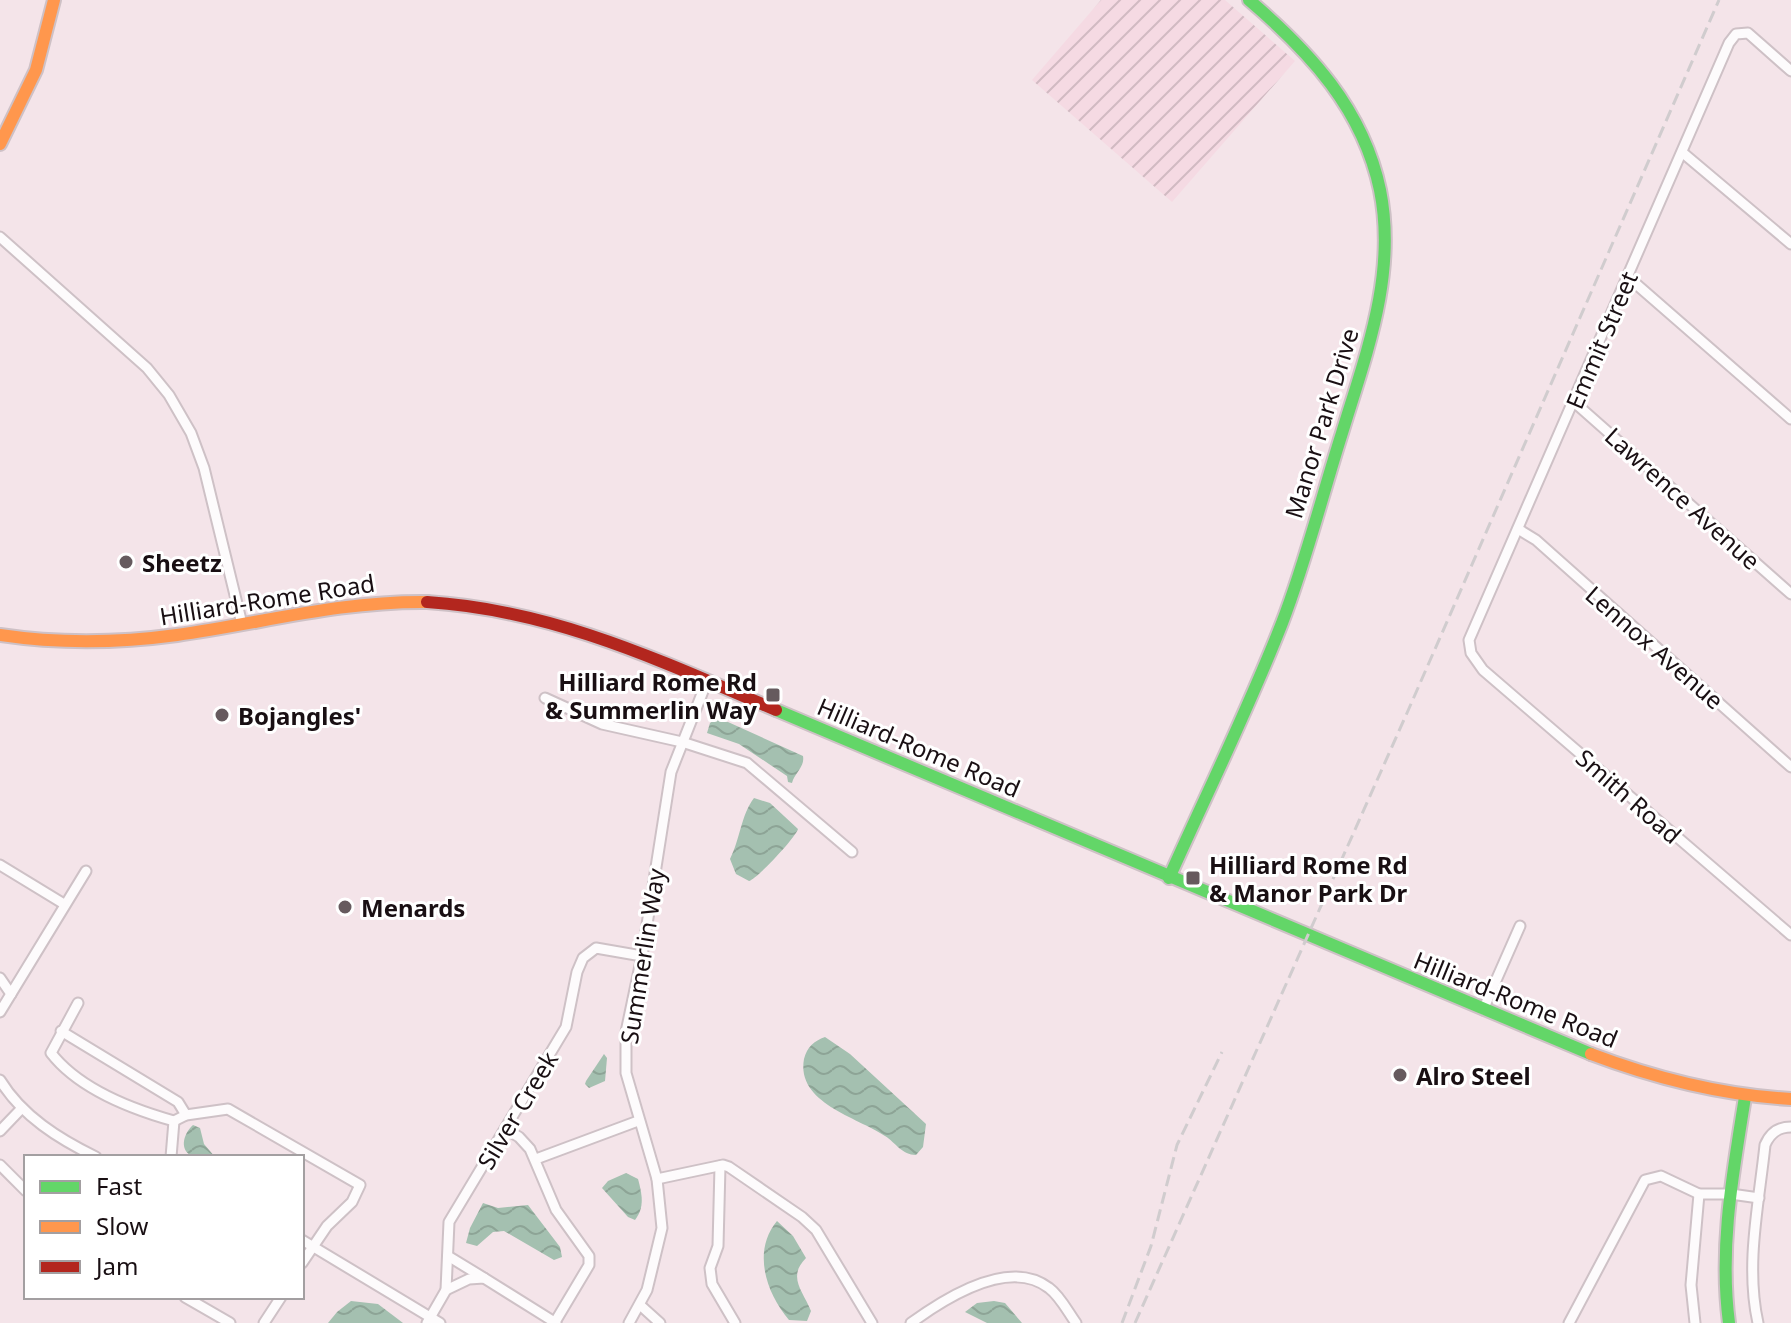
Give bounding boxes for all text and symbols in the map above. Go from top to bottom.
street label: Emmit Street [1557,266,1645,414]
street label: Manor Park Drive [1276,324,1366,522]
street label: Lawrence Avenue [1598,419,1768,577]
place label: Sheetz [142,546,222,579]
marker: Sheetz [117,553,135,571]
street label: Hilliard-Rome Road [157,566,377,632]
street label: Lennox Avenue [1579,578,1731,716]
place label: Hilliard Rome Rd & Summerlin Way [545,665,757,726]
marker: Hilliard Rome Rd & Summerlin Way [764,686,782,704]
street label: Hilliard-Rome Road [813,689,1025,805]
place label: Bojangles' [238,699,361,732]
marker: Bojangles' [213,706,231,724]
street label: Smith Road [1569,741,1689,851]
place label: Hilliard Rome Rd & Manor Park Dr [1209,848,1408,909]
street label: Summerlin Way [612,865,672,1046]
marker: Hilliard Rome Rd & Manor Park Dr [1184,869,1202,887]
place label: Menards [361,891,465,924]
marker: Menards [336,898,354,916]
street label: Hilliard-Rome Road [1409,943,1623,1055]
street label: Silver Creek [469,1045,565,1175]
place label: Alro Steel [1416,1059,1531,1092]
marker: Alro Steel [1391,1066,1409,1084]
legend [24,1155,304,1299]
text: Fast [96,1169,142,1202]
text: Slow [96,1209,148,1242]
text: Jam [94,1249,138,1282]

